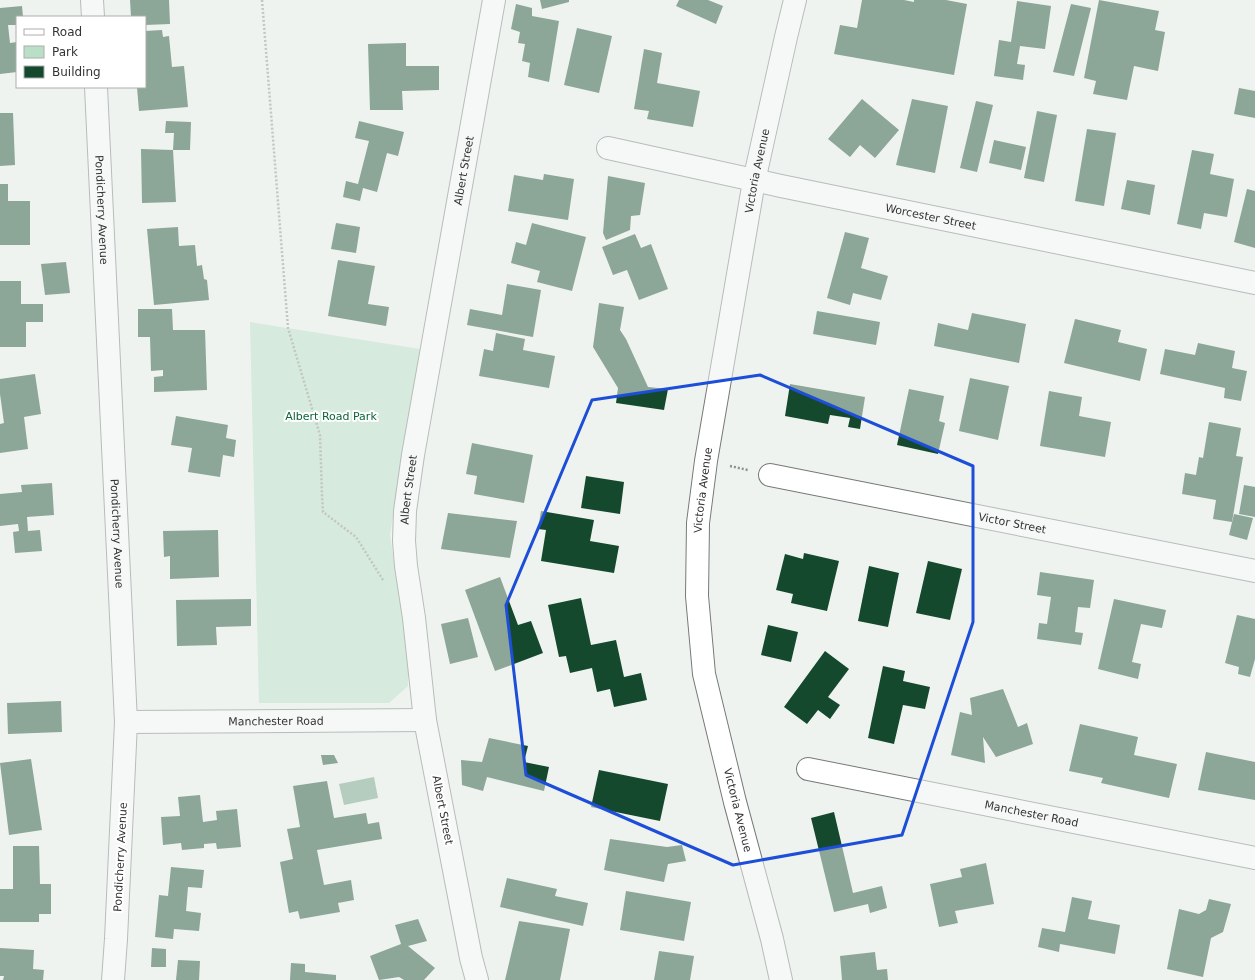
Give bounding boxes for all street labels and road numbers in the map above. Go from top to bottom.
street label: Victoria Avenue [743,127,773,214]
street label: Albert Street [452,134,477,206]
street label: Pondicherry Avenue [92,155,110,265]
street label: Worcester Street [884,202,978,233]
street label: Victoria Avenue [692,446,715,533]
street label: Albert Street [399,453,420,525]
street label: Pondicherry Avenue [108,478,126,589]
street label: Victor Street [977,510,1048,537]
street label: Manchester Road [228,715,324,728]
street label: Victoria Avenue [721,767,754,854]
street label: Albert Street [429,774,456,846]
street label: Manchester Road [983,798,1080,830]
street label: Pondicherry Avenue [111,802,130,912]

